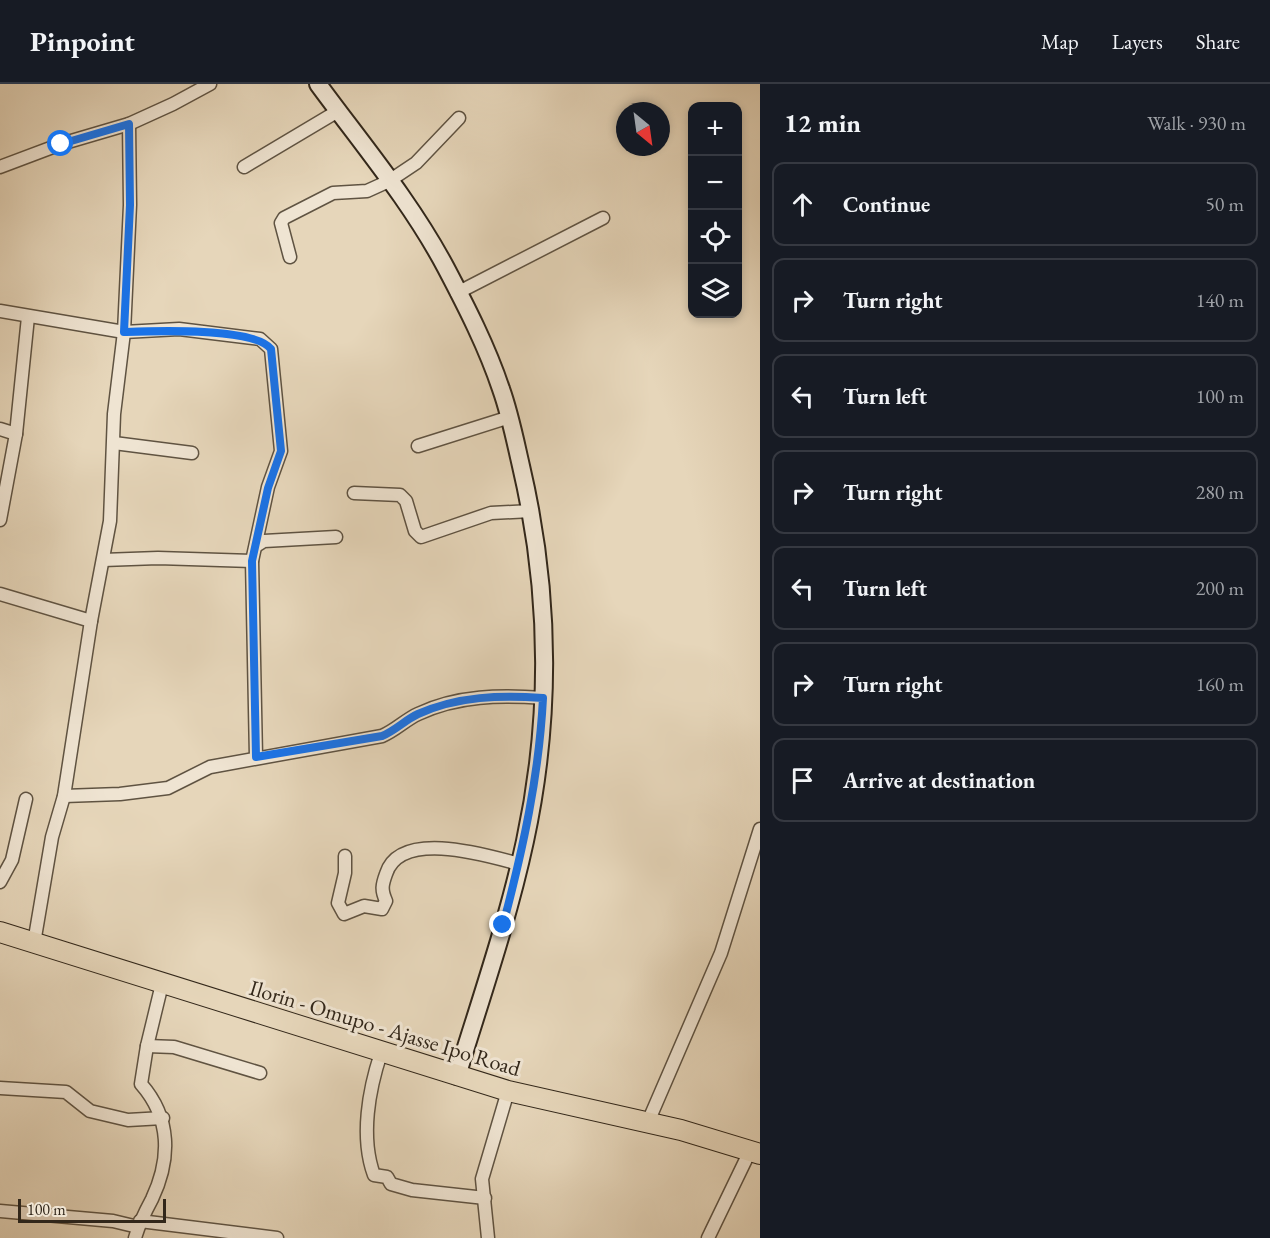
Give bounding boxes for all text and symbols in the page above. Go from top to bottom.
text: Pinpoint [30,23,135,59]
text: Map [1041,28,1079,55]
text: Layers [1112,28,1163,55]
text: Share [1196,28,1240,55]
north arrow [616,102,670,156]
map controls [688,102,742,318]
button: + [688,102,742,156]
text: 12 min [784,106,861,140]
text: Walk · 930 m [1147,110,1246,136]
route start [47,130,73,156]
button: − [688,156,742,210]
icon: ahead [786,188,819,221]
text: Continue [843,190,930,219]
text: 50 m [1205,191,1244,217]
button: locate [688,210,742,264]
button: layers [688,264,742,318]
icon: right [786,284,819,317]
text: Turn right [843,286,942,315]
text: 140 m [1196,287,1244,313]
icon: left [786,380,819,413]
text: Turn left [843,382,927,411]
text: 100 m [1196,383,1244,409]
icon: right [786,476,819,509]
text: Turn right [843,478,942,507]
text: 280 m [1196,479,1244,505]
icon: left [786,572,819,605]
text: Turn left [843,574,927,603]
text: 200 m [1196,575,1244,601]
icon: right [786,668,819,701]
text: Turn right [843,670,942,699]
text: 160 m [1196,671,1244,697]
icon: arrive [786,764,819,797]
text: Arrive at destination [843,766,1035,795]
route end [489,911,515,937]
street label: Ilorin - Omupo - Ajasse Ipo Road [246,973,525,1083]
scale bar [18,1196,166,1224]
text: 100 m [27,1199,66,1220]

